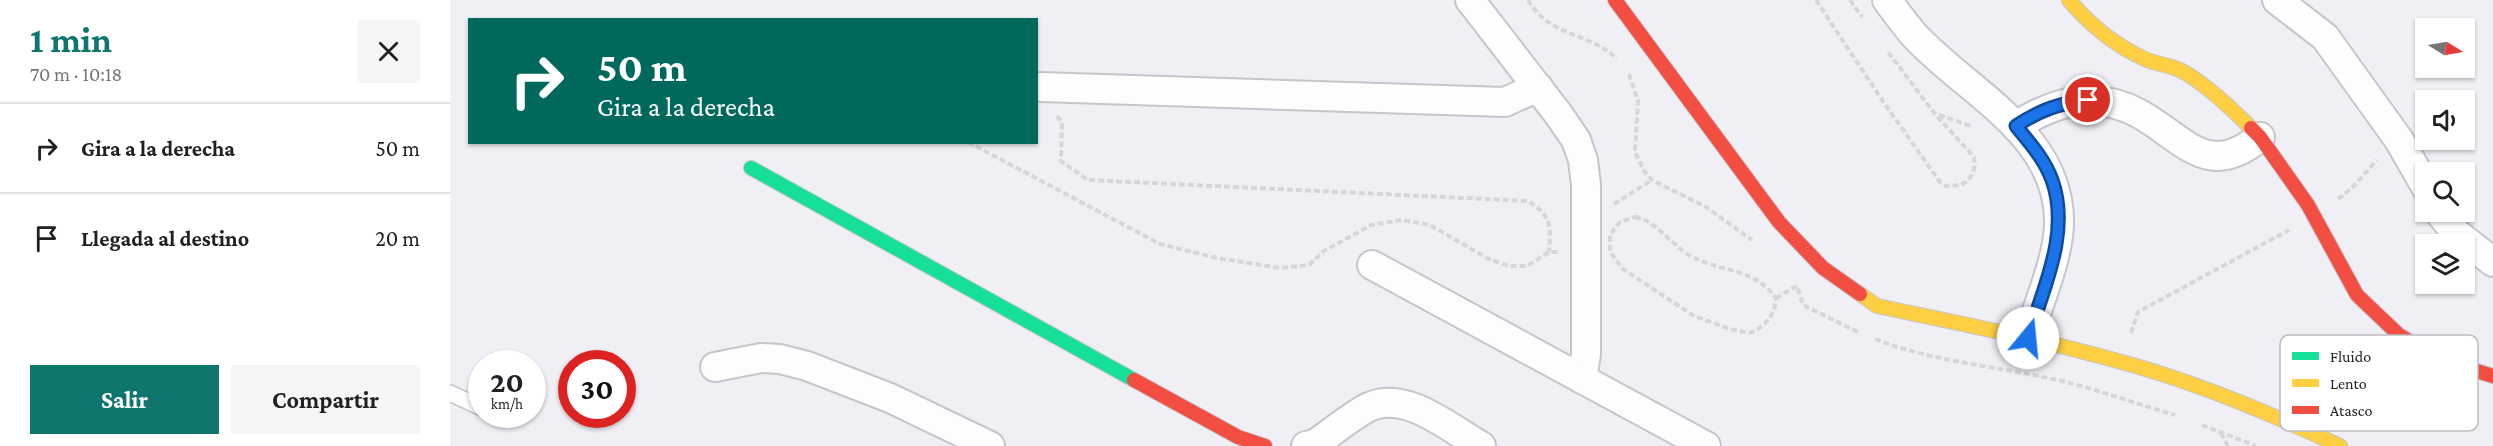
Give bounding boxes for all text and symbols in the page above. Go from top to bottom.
north arrow [2415,18,2475,78]
map controls [2415,18,2475,294]
text: 1 min [30,20,112,60]
button: close [357,20,420,83]
icon: right [498,42,576,120]
text: 50 m [597,43,687,90]
text: 70 m · 10:18 [30,63,122,85]
pin [2062,74,2113,125]
icon: arrive [2071,83,2104,116]
button: sound [2415,90,2475,150]
text: Gira a la derecha [597,92,775,122]
icon: right [30,132,63,165]
text: Gira a la derecha [81,136,235,161]
text: 50 m [375,136,420,161]
button: search [2415,162,2475,222]
icon: arrive [30,222,63,255]
text: Llegada al destino [81,226,249,251]
text: 20 m [375,226,420,251]
button: layers [2415,234,2475,294]
position arrow [1996,306,2060,370]
legend [2280,335,2478,431]
text: Fluido [2330,348,2371,365]
speed limit sign: 30 [558,350,636,428]
button: Salir [30,365,219,434]
button: Compartir [231,365,420,434]
text: 20 [490,365,524,398]
text: Lento [2330,375,2367,392]
text: km/h [491,396,523,412]
text: Atasco [2330,402,2372,419]

